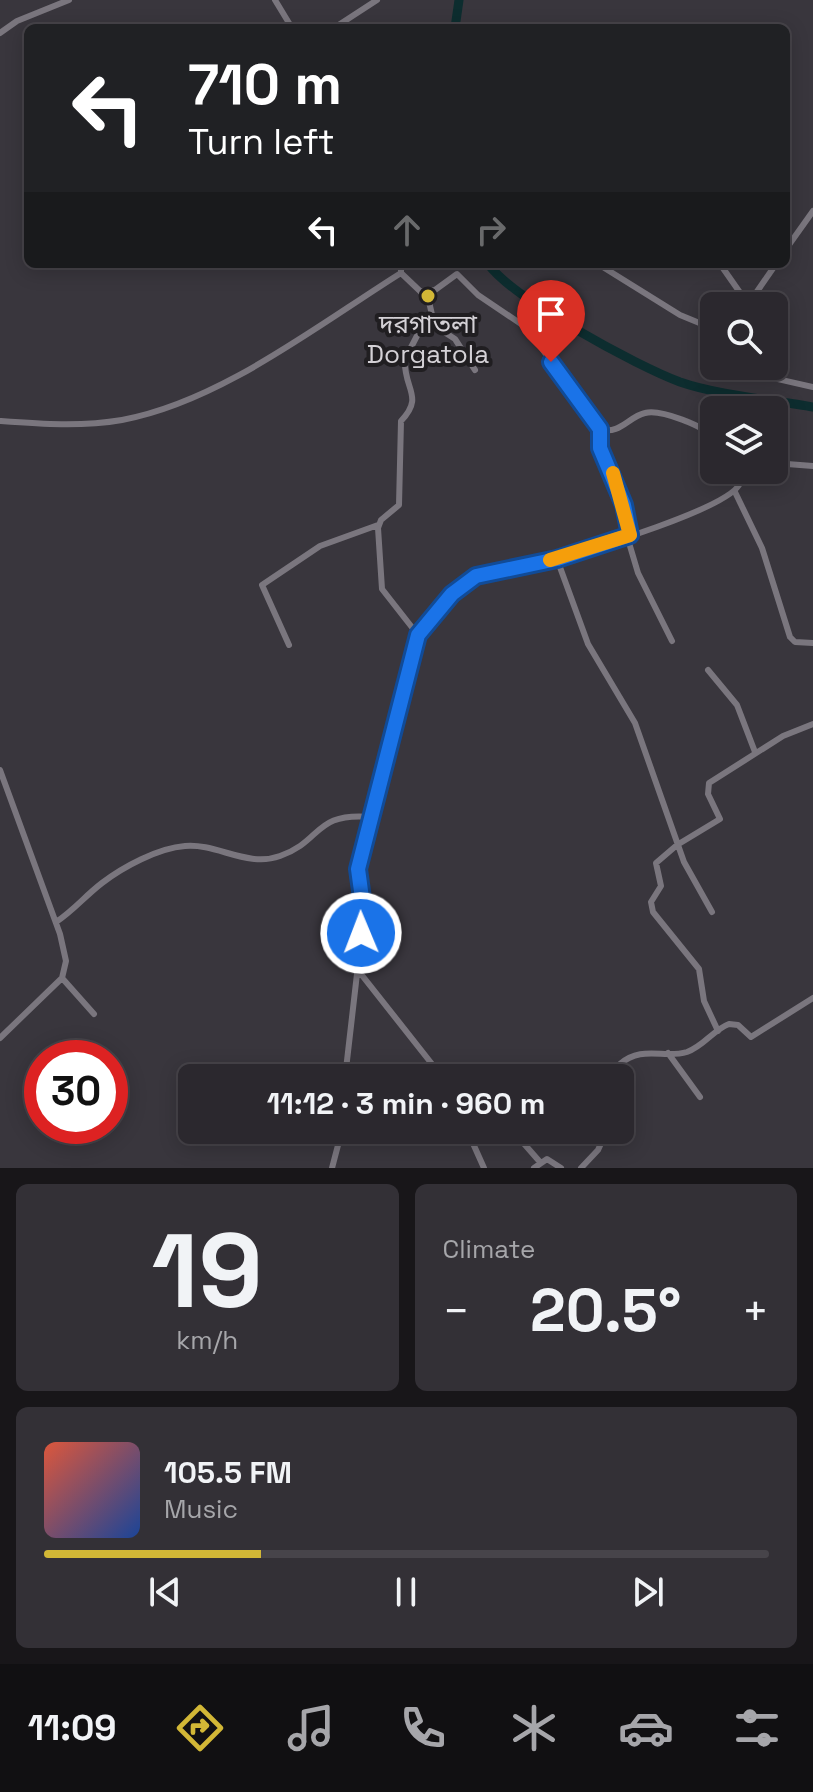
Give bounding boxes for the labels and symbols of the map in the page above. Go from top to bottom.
pin [517,280,585,362]
marker: দরগাতলা Dorgatola [419,287,437,305]
place label: দরগাতলা Dorgatola [367,307,489,371]
position arrow [319,891,403,975]
speed limit sign: 30 [24,1040,128,1144]

